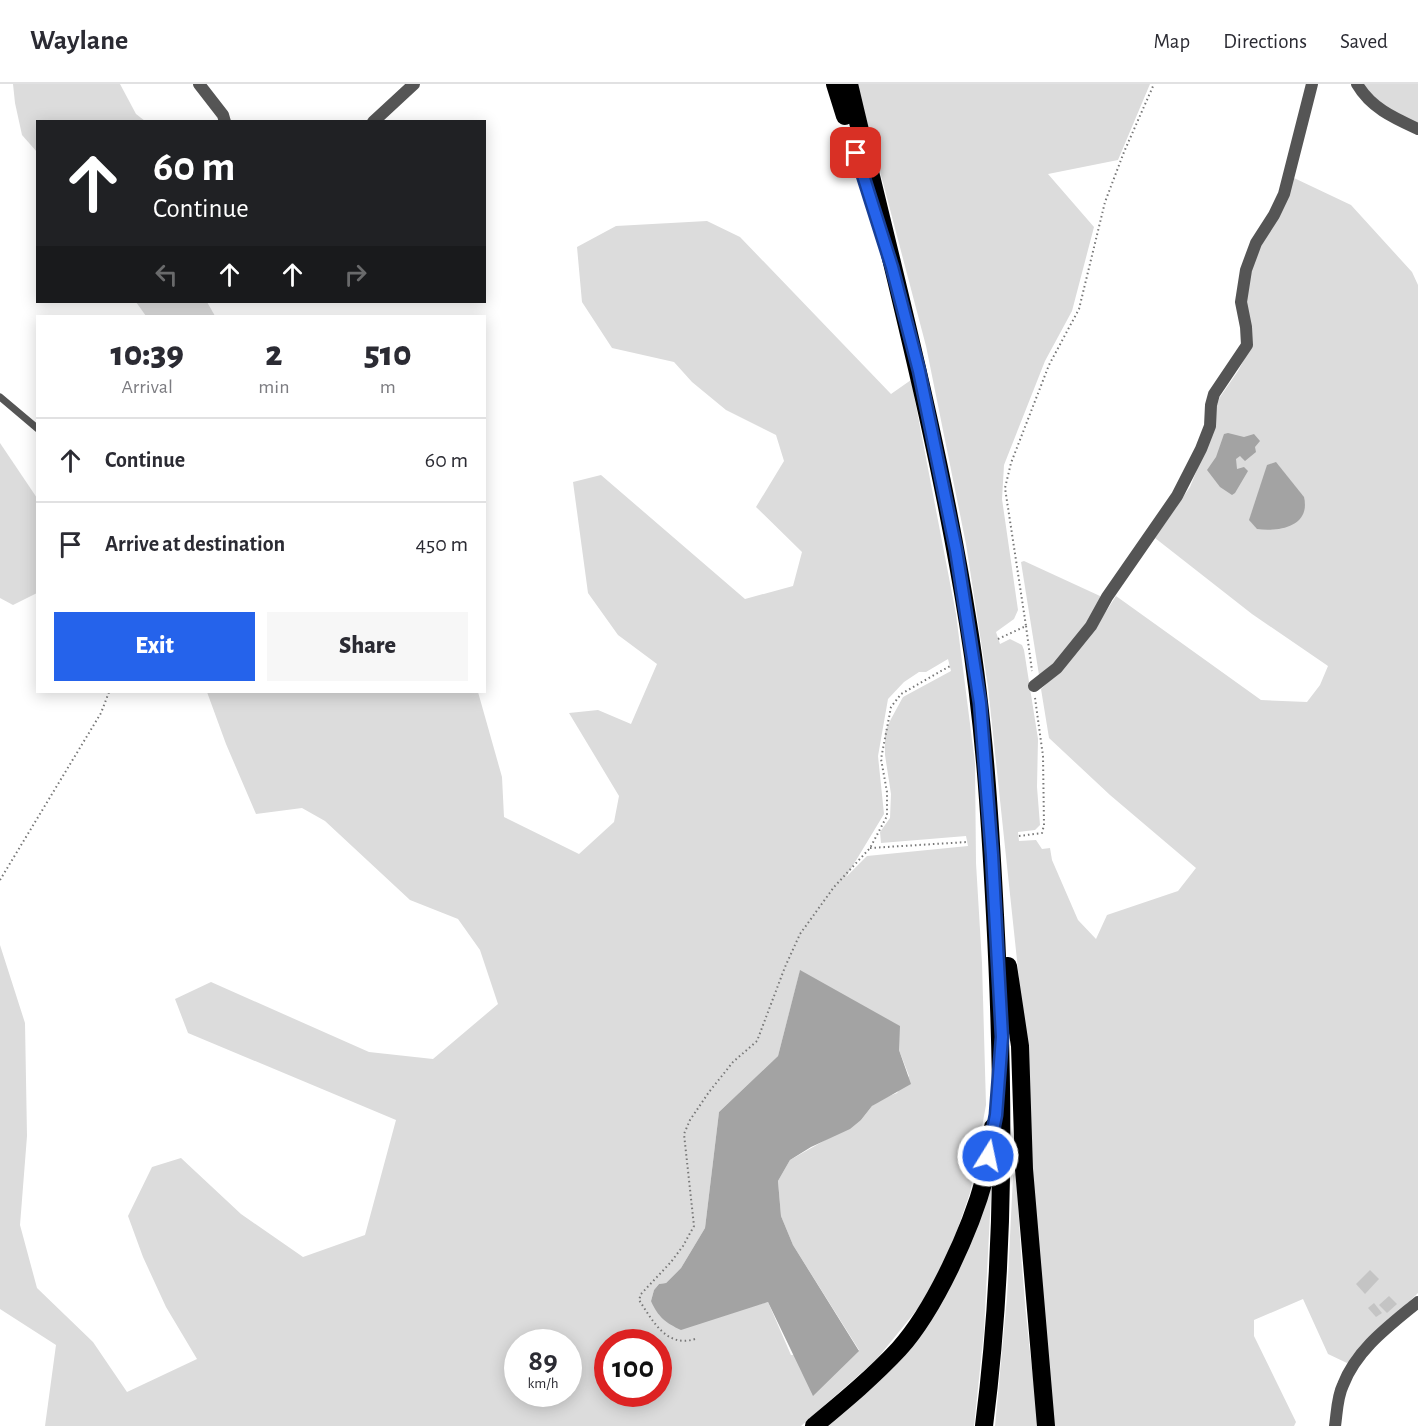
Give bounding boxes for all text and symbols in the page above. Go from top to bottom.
text: Waylane [30,27,128,55]
text: Map [1154,31,1190,52]
text: Directions [1223,31,1307,52]
text: Saved [1340,31,1388,52]
pin [830,127,881,178]
icon: arrive [839,136,872,169]
icon: ahead [54,144,132,222]
text: 60 m [153,146,235,188]
text: Continue [153,195,249,222]
icon: left [150,258,183,291]
icon: ahead [213,258,246,291]
icon: ahead [276,258,309,291]
icon: right [339,258,372,291]
text: 10:39 [110,336,184,372]
text: 2 [265,336,283,372]
text: 510 [364,336,412,372]
text: Arrival [121,377,173,397]
text: min [258,377,290,397]
text: m [380,377,396,397]
icon: ahead [54,444,87,477]
text: Continue [105,449,185,471]
text: 60 m [425,449,468,471]
icon: arrive [54,528,87,561]
text: Arrive at destination [105,533,285,555]
text: 450 m [415,533,468,555]
button: Exit [54,612,255,681]
button: Share [267,612,468,681]
position arrow [956,1124,1020,1188]
speed limit sign: 100 [594,1329,672,1407]
text: 89 [528,1346,558,1376]
text: km/h [528,1376,558,1391]

